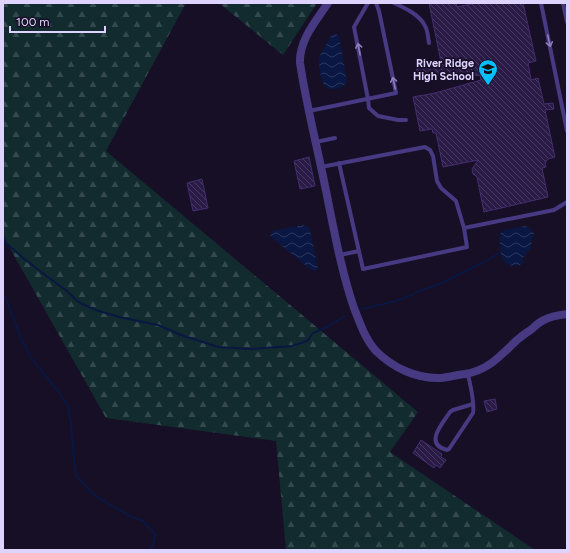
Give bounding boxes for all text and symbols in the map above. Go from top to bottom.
scale bar [10,8,105,34]
text: 100 m [16,15,50,29]
one-way arrow [545,34,553,47]
one-way arrow [354,43,362,56]
place label: River Ridge High School [413,57,474,83]
school or university icon: River Ridge High School [477,58,499,86]
one-way arrow [390,76,398,89]

